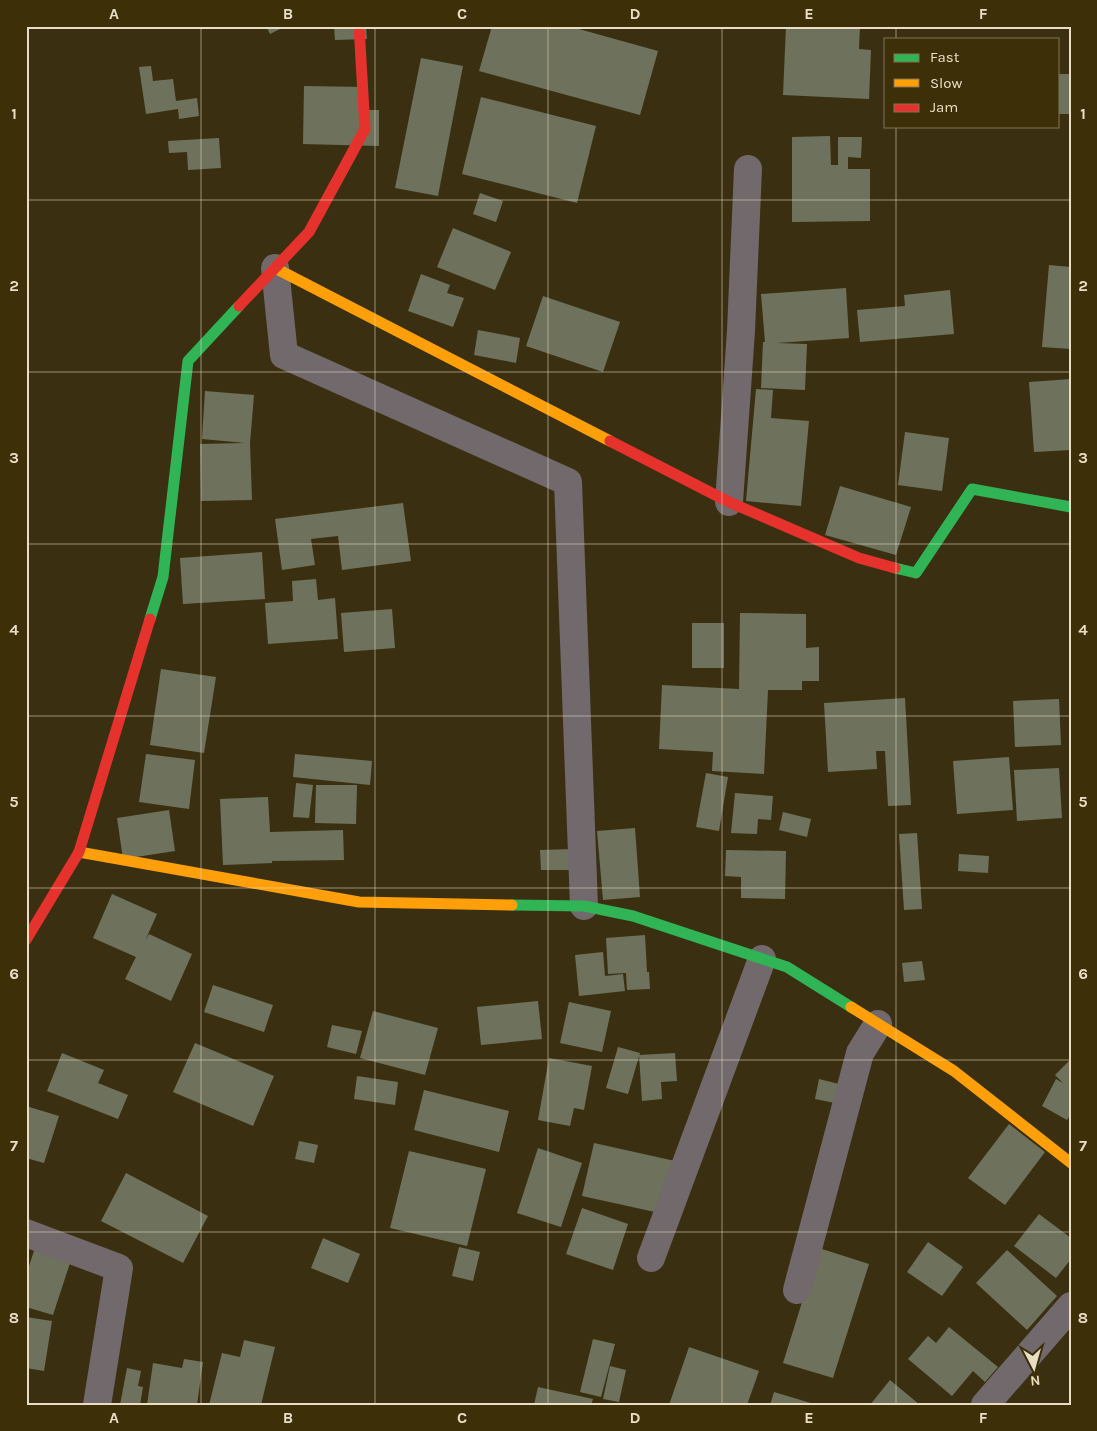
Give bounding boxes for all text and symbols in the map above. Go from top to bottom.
text: A [109,4,119,23]
text: B [283,4,293,23]
text: C [457,4,467,23]
text: D [630,4,641,23]
text: E [804,4,814,23]
text: F [979,4,988,23]
legend [884,38,1060,128]
text: Fast [930,48,960,66]
text: Slow [930,74,962,92]
text: Jam [930,98,958,116]
text: 1 [11,104,17,123]
text: 1 [1080,104,1086,123]
text: 2 [9,276,19,295]
text: 2 [1078,276,1088,295]
text: 3 [9,448,19,467]
text: 3 [1078,448,1088,467]
text: 4 [9,620,19,639]
text: 4 [1078,620,1088,639]
text: 5 [9,792,19,811]
text: 5 [1078,792,1088,811]
text: 6 [9,964,19,983]
text: 6 [1078,964,1088,983]
text: 7 [10,1136,18,1155]
text: 7 [1079,1136,1087,1155]
text: 8 [9,1308,19,1327]
text: 8 [1078,1308,1088,1327]
north arrow [1010,1344,1060,1394]
text: N [1029,1371,1041,1389]
text: A [109,1408,119,1427]
text: B [283,1408,293,1427]
text: C [457,1408,467,1427]
text: D [630,1408,641,1427]
text: E [804,1408,814,1427]
text: F [979,1408,988,1427]

